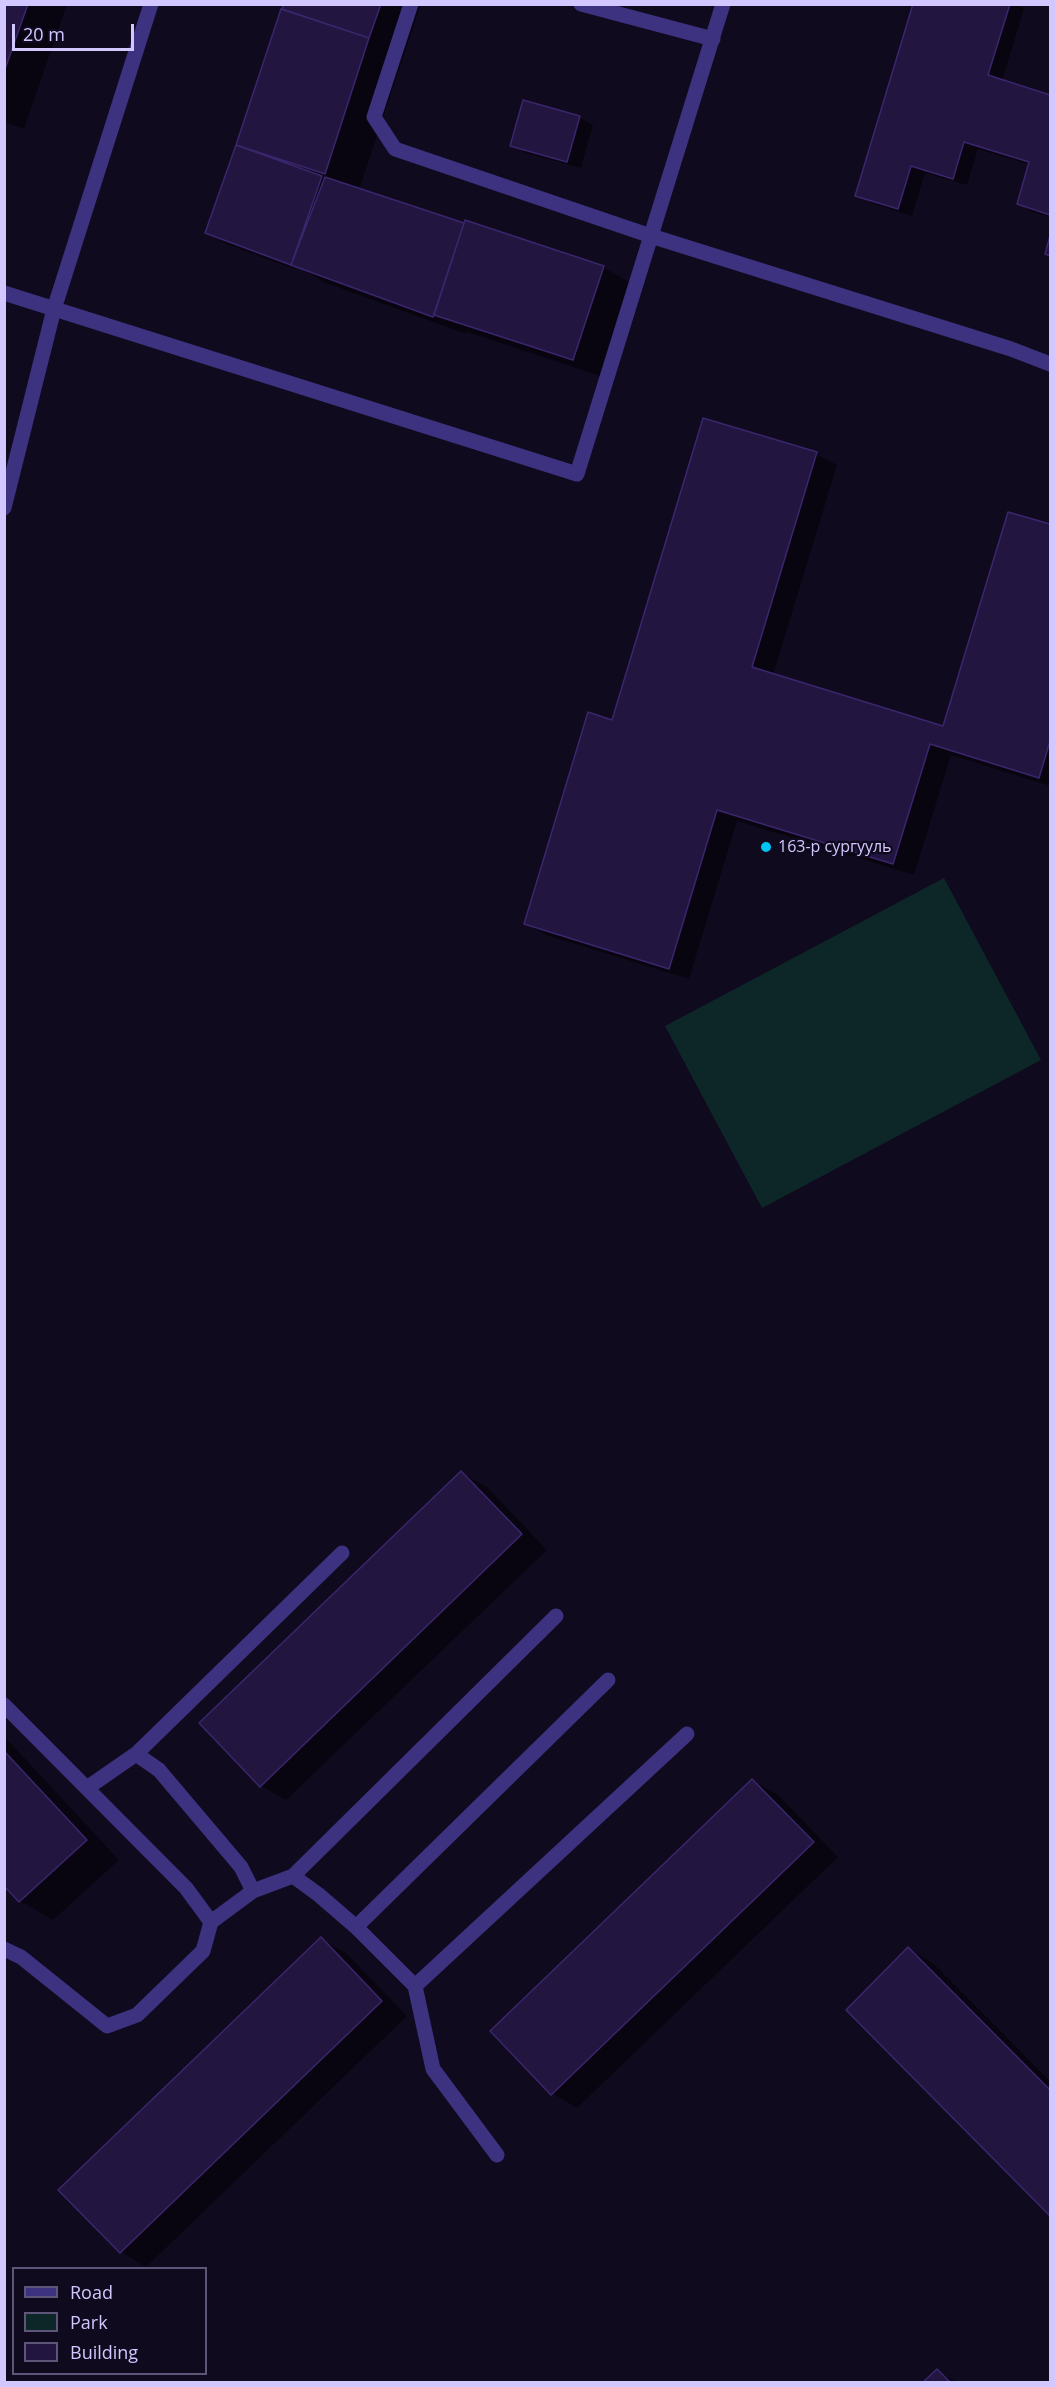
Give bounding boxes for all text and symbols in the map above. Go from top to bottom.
scale bar [15,12,136,50]
text: 20 m [23,22,65,46]
place label: 163-р сургууль [778,837,892,857]
marker: 163-р сургууль [759,840,773,854]
legend [12,2267,207,2375]
text: Road [70,2280,113,2304]
text: Park [70,2310,108,2334]
text: Building [70,2340,138,2364]

